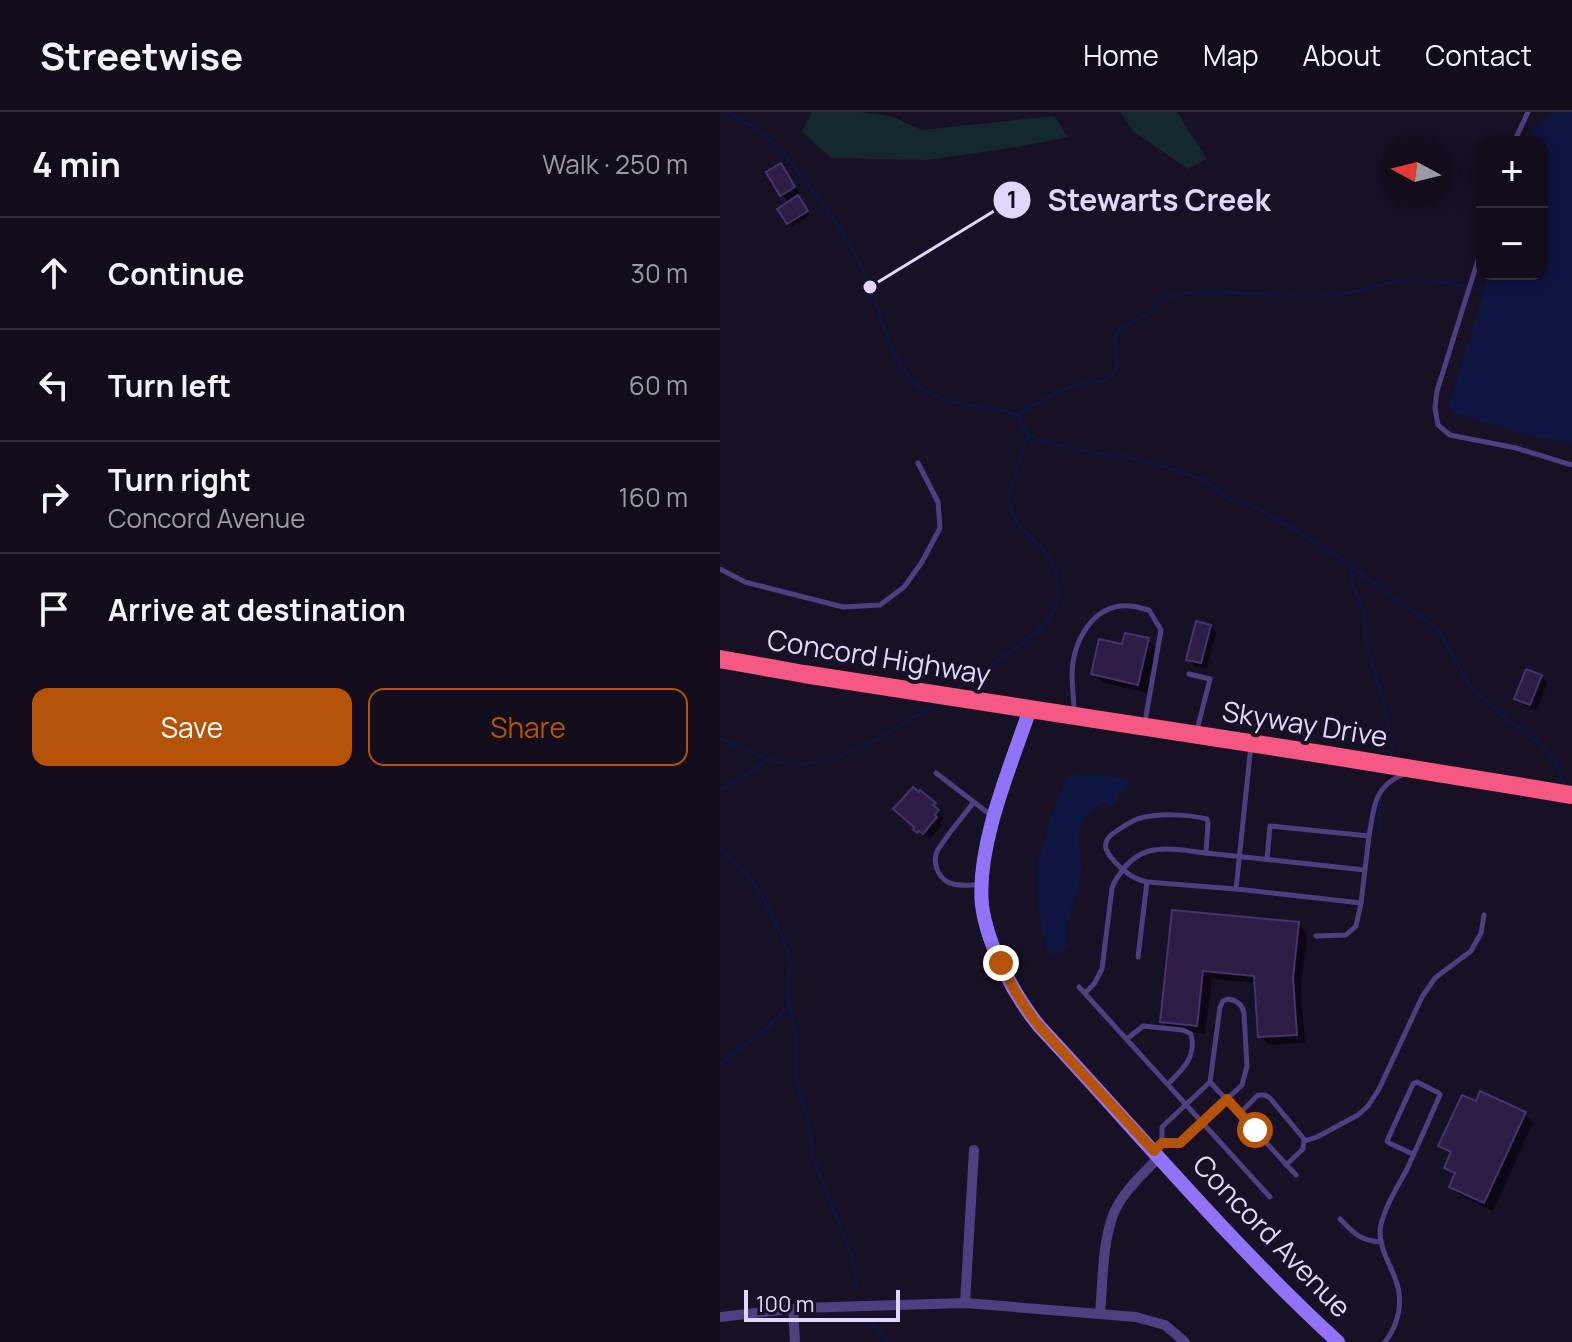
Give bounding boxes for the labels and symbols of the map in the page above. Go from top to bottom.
north arrow [1380,136,1452,208]
callout: Stewarts Creek [992,173,1287,227]
text: Stewarts Creek [1047,179,1271,220]
text: 1 [1007,182,1017,215]
street label: Concord Highway [765,620,994,692]
street label: Skyway Drive [1220,691,1391,755]
route end [983,945,1019,981]
route start [1237,1112,1273,1148]
street label: Concord Avenue [1185,1146,1360,1325]
scale bar [744,1286,900,1322]

